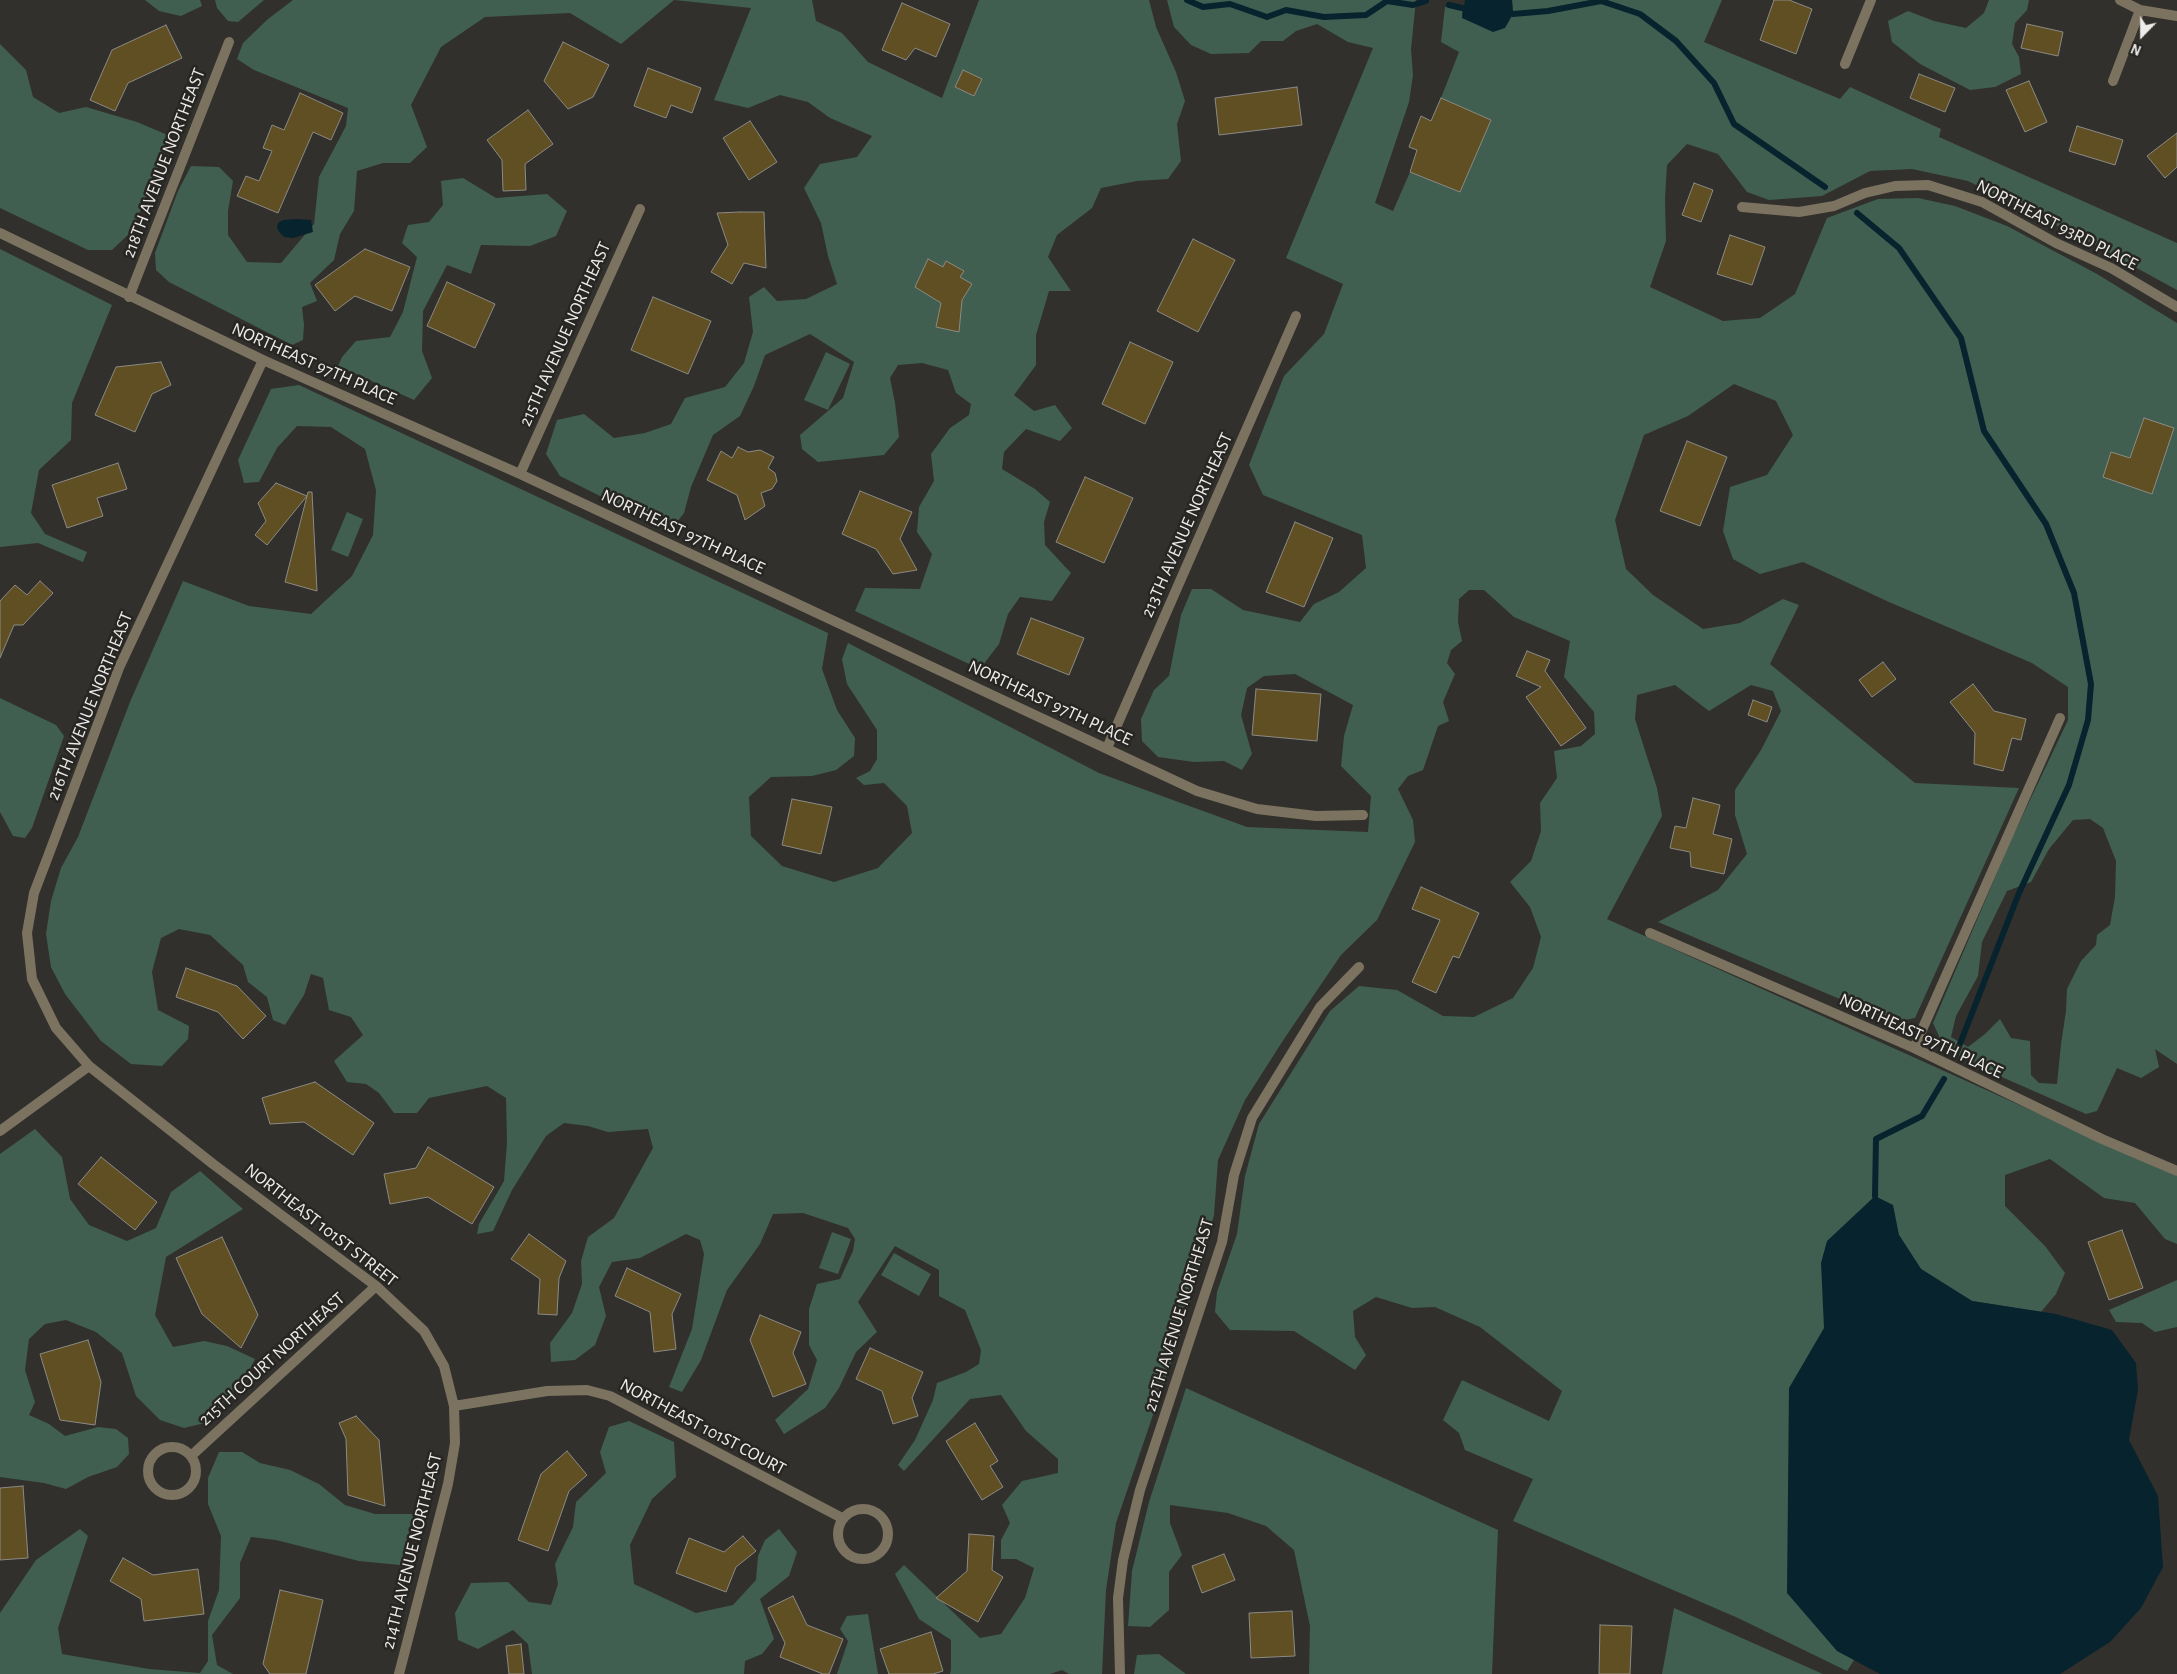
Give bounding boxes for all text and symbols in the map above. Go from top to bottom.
north arrow [2117,10,2167,60]
text: N [2129,41,2144,57]
street label: 218TH AVENUE NORTHEAST [118,65,210,261]
street label: NORTHEAST 93RD PLACE [1973,175,2141,275]
street label: 215TH AVENUE NORTHEAST [514,238,616,430]
street label: NORTHEAST 97TH PLACE [228,318,400,410]
street label: 213TH AVENUE NORTHEAST [1136,429,1238,621]
street label: NORTHEAST 97TH PLACE [598,485,768,579]
street label: 216TH AVENUE NORTHEAST [42,609,138,803]
street label: NORTHEAST 97TH PLACE [965,656,1135,750]
street label: NORTHEAST 97TH PLACE [1836,989,2006,1083]
street label: NORTHEAST 101ST STREET [240,1159,402,1291]
street label: 212TH AVENUE NORTHEAST [1139,1216,1219,1414]
street label: 215TH COURT NORTHEAST [194,1288,350,1430]
street label: NORTHEAST 101ST COURT [616,1374,790,1480]
street label: 214TH AVENUE NORTHEAST [377,1451,447,1651]

